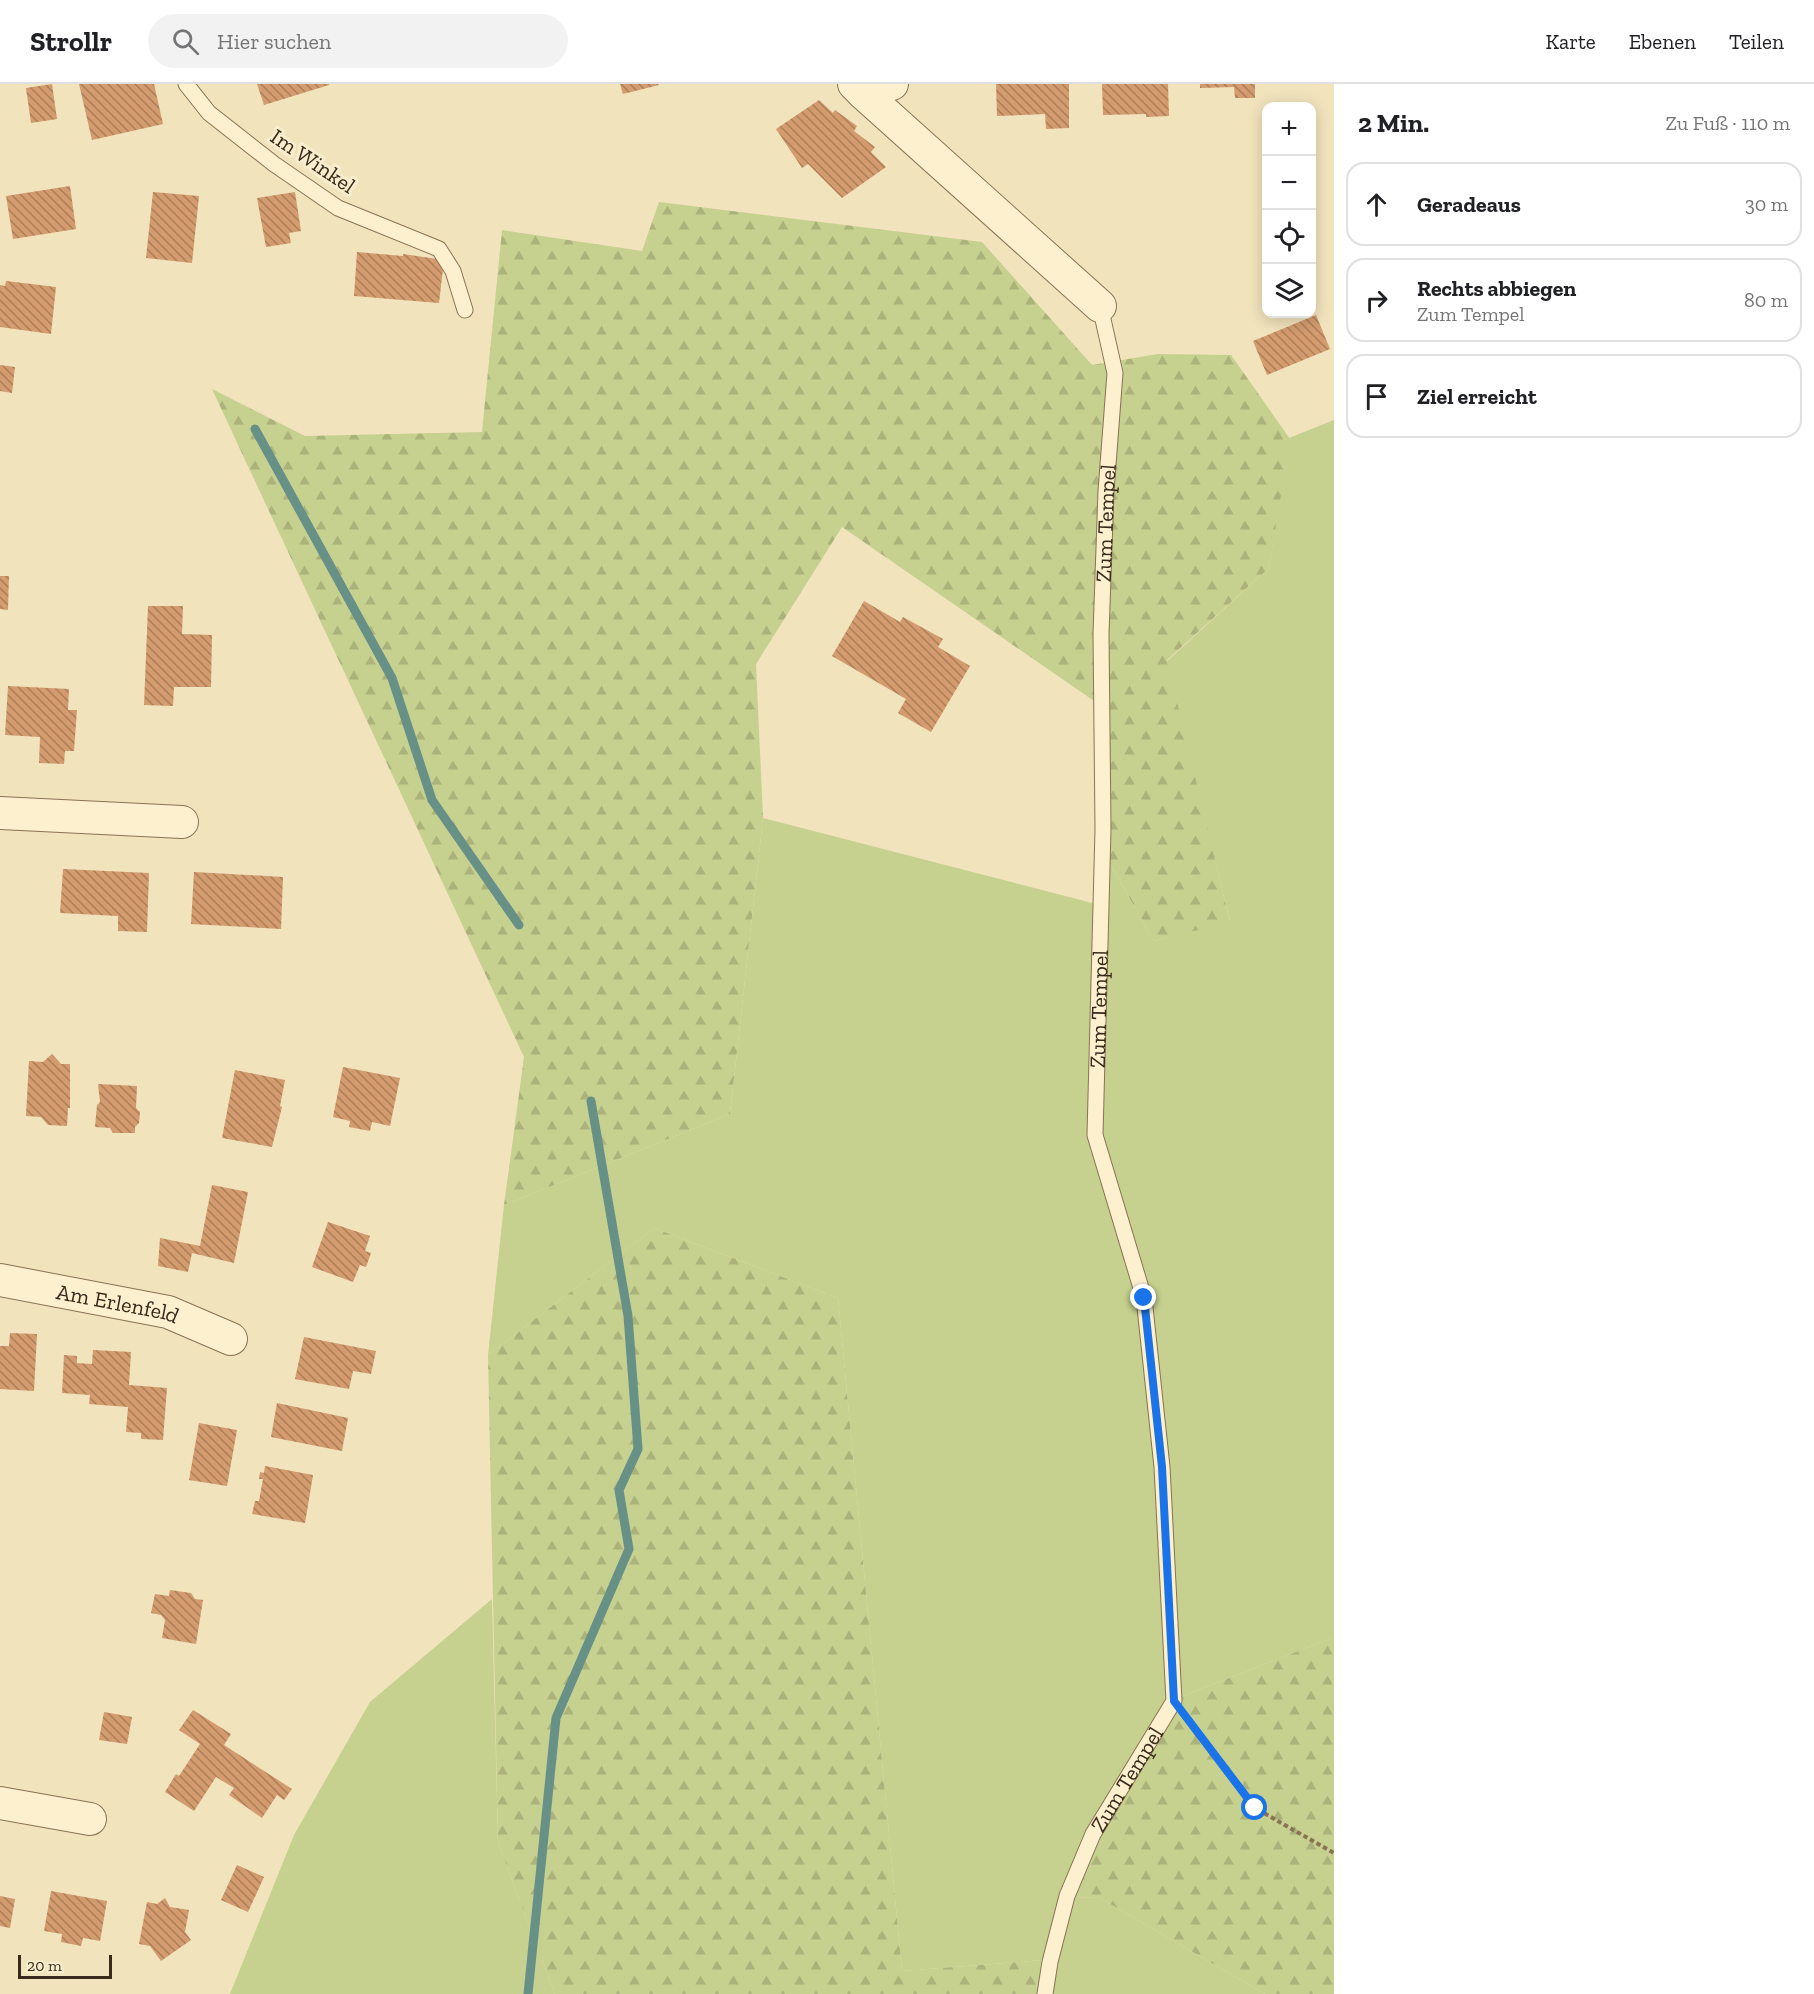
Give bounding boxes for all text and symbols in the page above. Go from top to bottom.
search box [148,14,568,68]
text: Strollr [30,25,112,58]
icon: search [169,25,202,58]
text: Hier suchen [217,28,331,55]
text: Karte [1546,29,1596,54]
text: Ebenen [1629,29,1696,54]
text: Teilen [1729,29,1784,54]
map controls [1262,102,1316,318]
button: + [1262,102,1316,156]
text: 2 Min. [1358,107,1429,139]
text: Zu Fuß · 110 m [1666,111,1790,135]
street label: Im Winkel [265,123,361,199]
button: − [1262,156,1316,210]
icon: ahead [1360,188,1393,221]
text: Geradeaus [1417,191,1521,218]
text: 30 m [1745,192,1788,216]
button: locate [1262,210,1316,264]
button: layers [1262,264,1316,318]
text: Rechts abbiegen [1417,275,1576,302]
icon: right [1360,284,1393,317]
text: 80 m [1744,288,1788,312]
text: Zum Tempel [1417,302,1525,326]
icon: arrive [1360,380,1393,413]
text: Ziel erreicht [1417,383,1537,410]
street label: Zum Tempel [1089,463,1122,583]
street label: Zum Tempel [1083,949,1113,1069]
street label: Am Erlenfeld [54,1278,184,1329]
route end [1130,1284,1156,1310]
street label: Zum Tempel [1084,1721,1169,1837]
route start [1241,1794,1267,1820]
scale bar [18,1952,112,1980]
text: 20 m [27,1956,62,1975]

